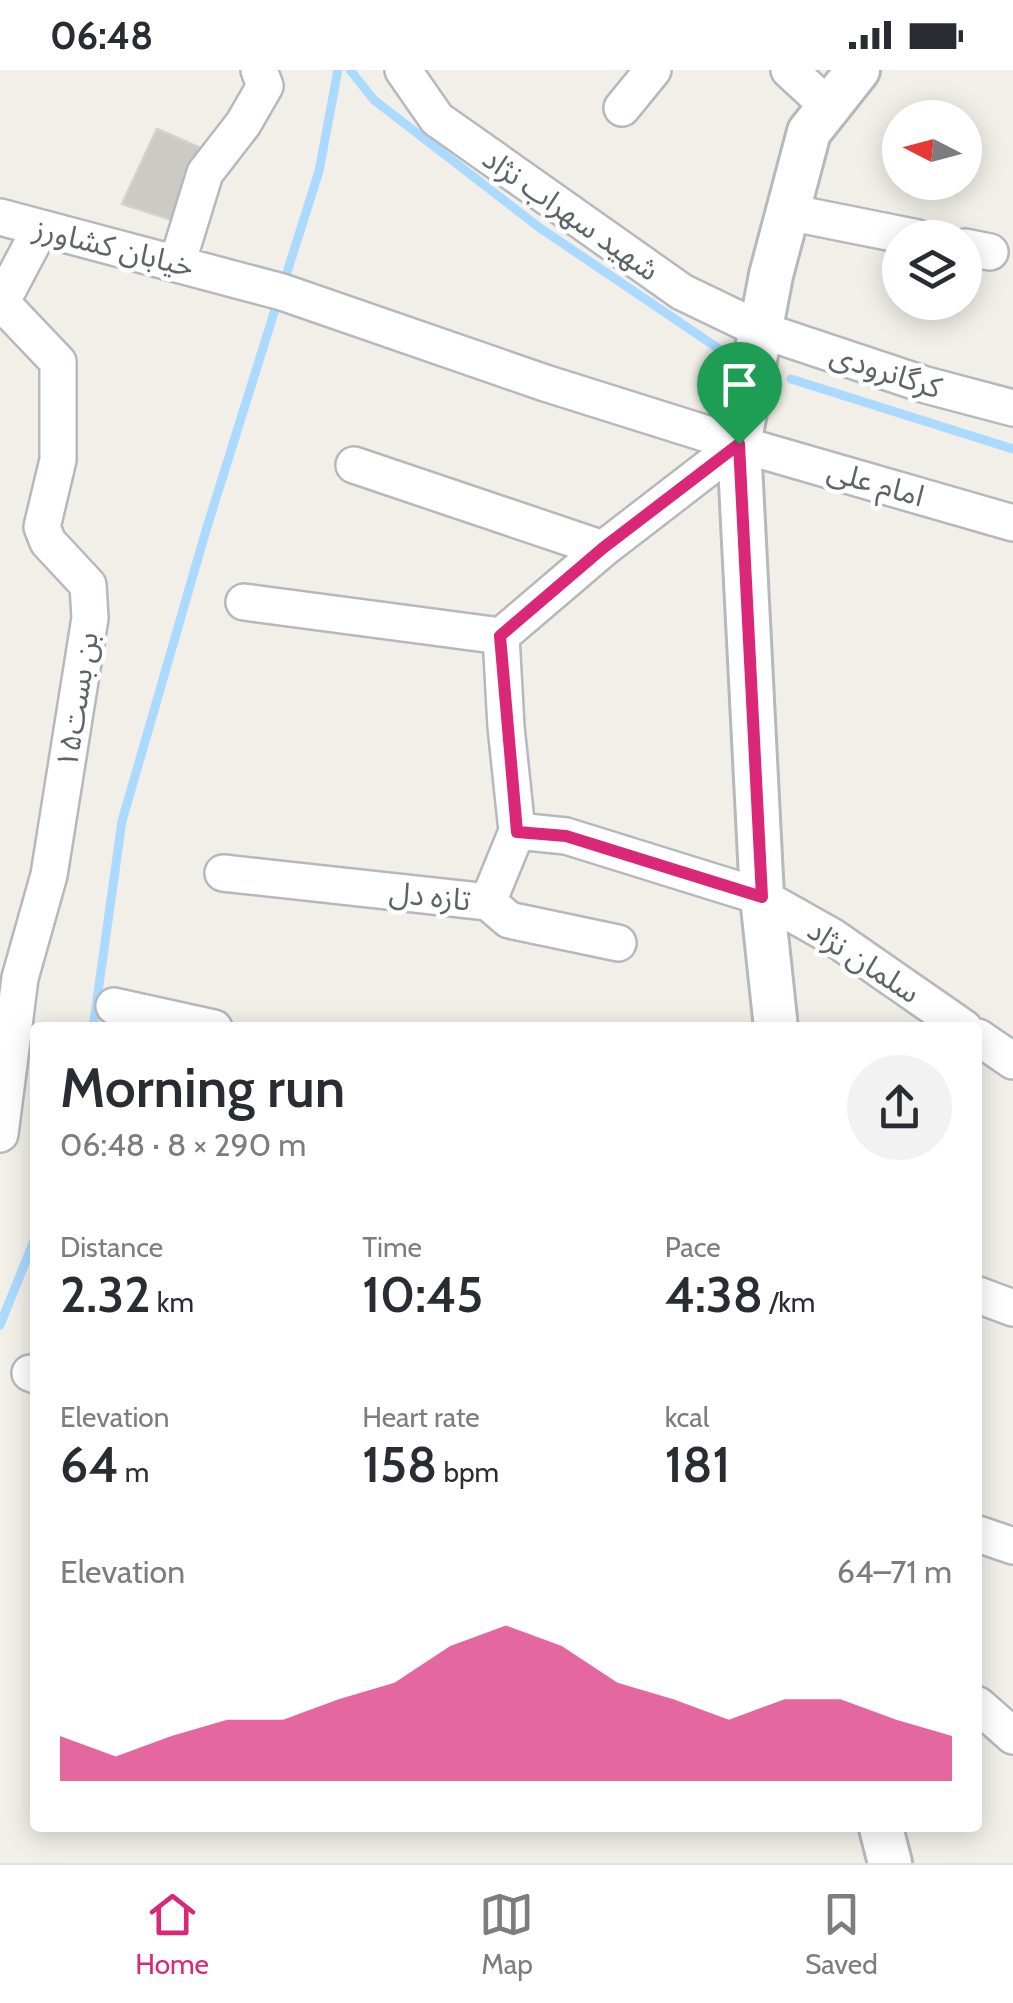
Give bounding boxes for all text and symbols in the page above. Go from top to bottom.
text: 06:48 [50,12,153,59]
north arrow [882,100,982,200]
map controls [882,100,982,320]
street label: شهید سهراب نژاد [476,140,666,288]
street label: خیابان کشاورز [29,209,198,285]
button: layers [882,220,982,320]
street label: کرگانرودی [826,336,947,406]
pin [697,342,782,445]
icon: arrive [712,357,767,412]
street label: امام علی [822,452,929,518]
street label: بن بست۱۵ [48,629,106,771]
street label: تازه دل [388,873,472,919]
street label: سلمان نژاد [801,911,927,1011]
text: Morning run [60,1054,345,1121]
button: share [847,1055,952,1160]
text: 06:48 · 8 × 290 m [60,1125,306,1164]
text: Distance [60,1230,163,1264]
text: Time [362,1230,422,1264]
text: Pace [665,1230,721,1264]
text: 2.32 [60,1264,151,1325]
text: 10:45 [362,1264,483,1325]
text: 4:38 [665,1264,763,1325]
text: km [151,1285,194,1319]
text: /km [763,1285,815,1319]
text: Elevation [60,1400,169,1434]
text: Heart rate [362,1400,480,1434]
text: kcal [665,1400,709,1434]
text: 64 [60,1434,118,1495]
text: 158 [362,1434,437,1495]
text: 181 [665,1434,730,1495]
text: m [118,1455,149,1489]
text: bpm [437,1455,499,1489]
text: Elevation [60,1552,185,1591]
text: 64–71 m [837,1552,952,1591]
tab: Home [135,1887,209,1981]
tab: Map [479,1887,534,1981]
tab: Saved [805,1887,878,1981]

